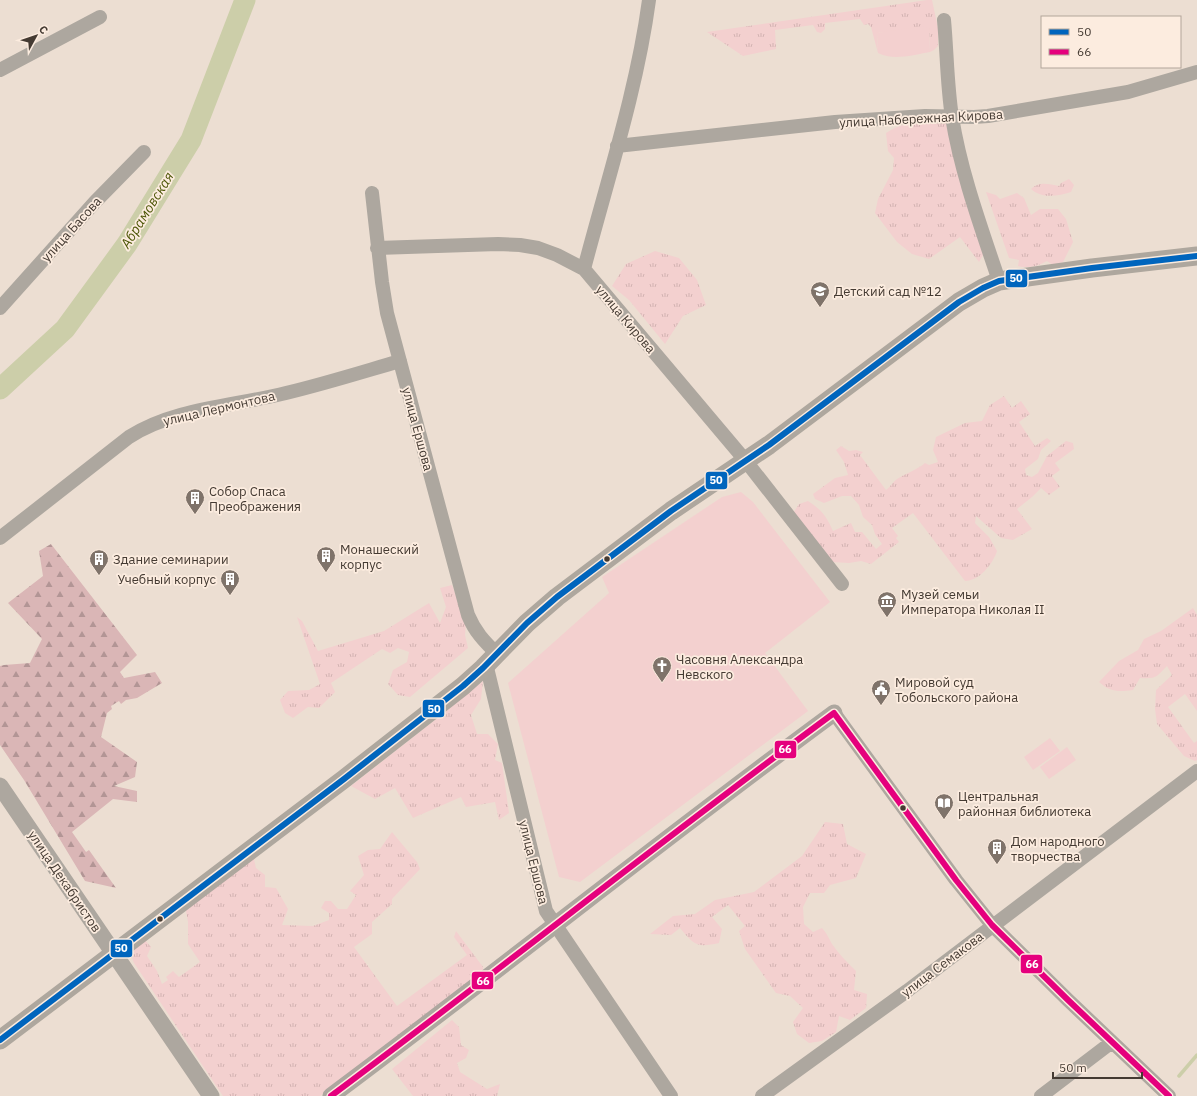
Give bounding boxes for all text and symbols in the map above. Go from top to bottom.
north arrow [16,16,56,56]
legend [1041,16,1181,68]
text: С [36,22,51,37]
text: 50 [1077,24,1091,39]
text: 66 [1077,44,1091,59]
street label: улица Набережная Кирова [839,106,1003,131]
water label: Абрамовская [116,168,178,252]
street label: улица Басова [38,193,105,266]
line badge: 50 [1005,269,1028,288]
text: 50 [1009,271,1023,285]
school or university icon: Детский сад №12 [809,280,831,308]
street label: улица Кирова [592,282,659,357]
place label: Детский сад №12 [834,283,942,300]
street label: улица Ершова [398,385,437,473]
street label: улица Лермонтова [162,387,277,430]
line badge: 50 [705,471,728,490]
text: 50 [709,473,723,487]
place label: Собор Спаса Преображения [209,483,301,515]
building icon: Собор Спаса Преображения [184,487,206,515]
place label: Монашеский корпус [340,541,419,573]
building icon: Монашеский корпус [315,545,337,573]
building icon: Здание семинарии [88,548,110,576]
place label: Здание семинарии [113,551,229,568]
unlabelled marker [602,554,612,564]
building icon: Учебный корпус [219,568,241,596]
place label: Учебный корпус [117,571,216,588]
place label: Музей семьи Императора Николая II [901,586,1045,618]
museum icon: Музей семьи Императора Николая II [876,590,898,618]
place label: Часовня Александра Невского [676,651,803,683]
church icon: Часовня Александра Невского [651,655,673,683]
place label: Мировой суд Тобольского района [895,674,1018,706]
public building icon: Мировой суд Тобольского района [870,678,892,706]
line badge: 50 [422,699,445,718]
text: 50 [427,702,441,716]
line badge: 66 [774,740,797,759]
text: 66 [778,742,792,756]
place label: Центральная районная библиотека [958,788,1091,820]
library icon: Центральная районная библиотека [933,792,955,820]
unlabelled marker [898,803,908,813]
street label: улица Ершова [515,818,552,906]
street label: улица Декабристов [24,827,105,935]
place label: Дом народного творчества [1011,833,1105,865]
building icon: Дом народного творчества [986,837,1008,865]
unlabelled marker [155,914,165,924]
street label: улица Семакова [898,928,987,1001]
line badge: 50 [110,939,133,958]
text: 50 [114,941,128,955]
line badge: 66 [1020,954,1043,974]
text: 66 [1025,957,1039,971]
line badge: 66 [471,971,494,990]
text: 66 [476,974,490,988]
scale bar [1053,1054,1142,1080]
text: 50 m [1059,1060,1087,1075]

